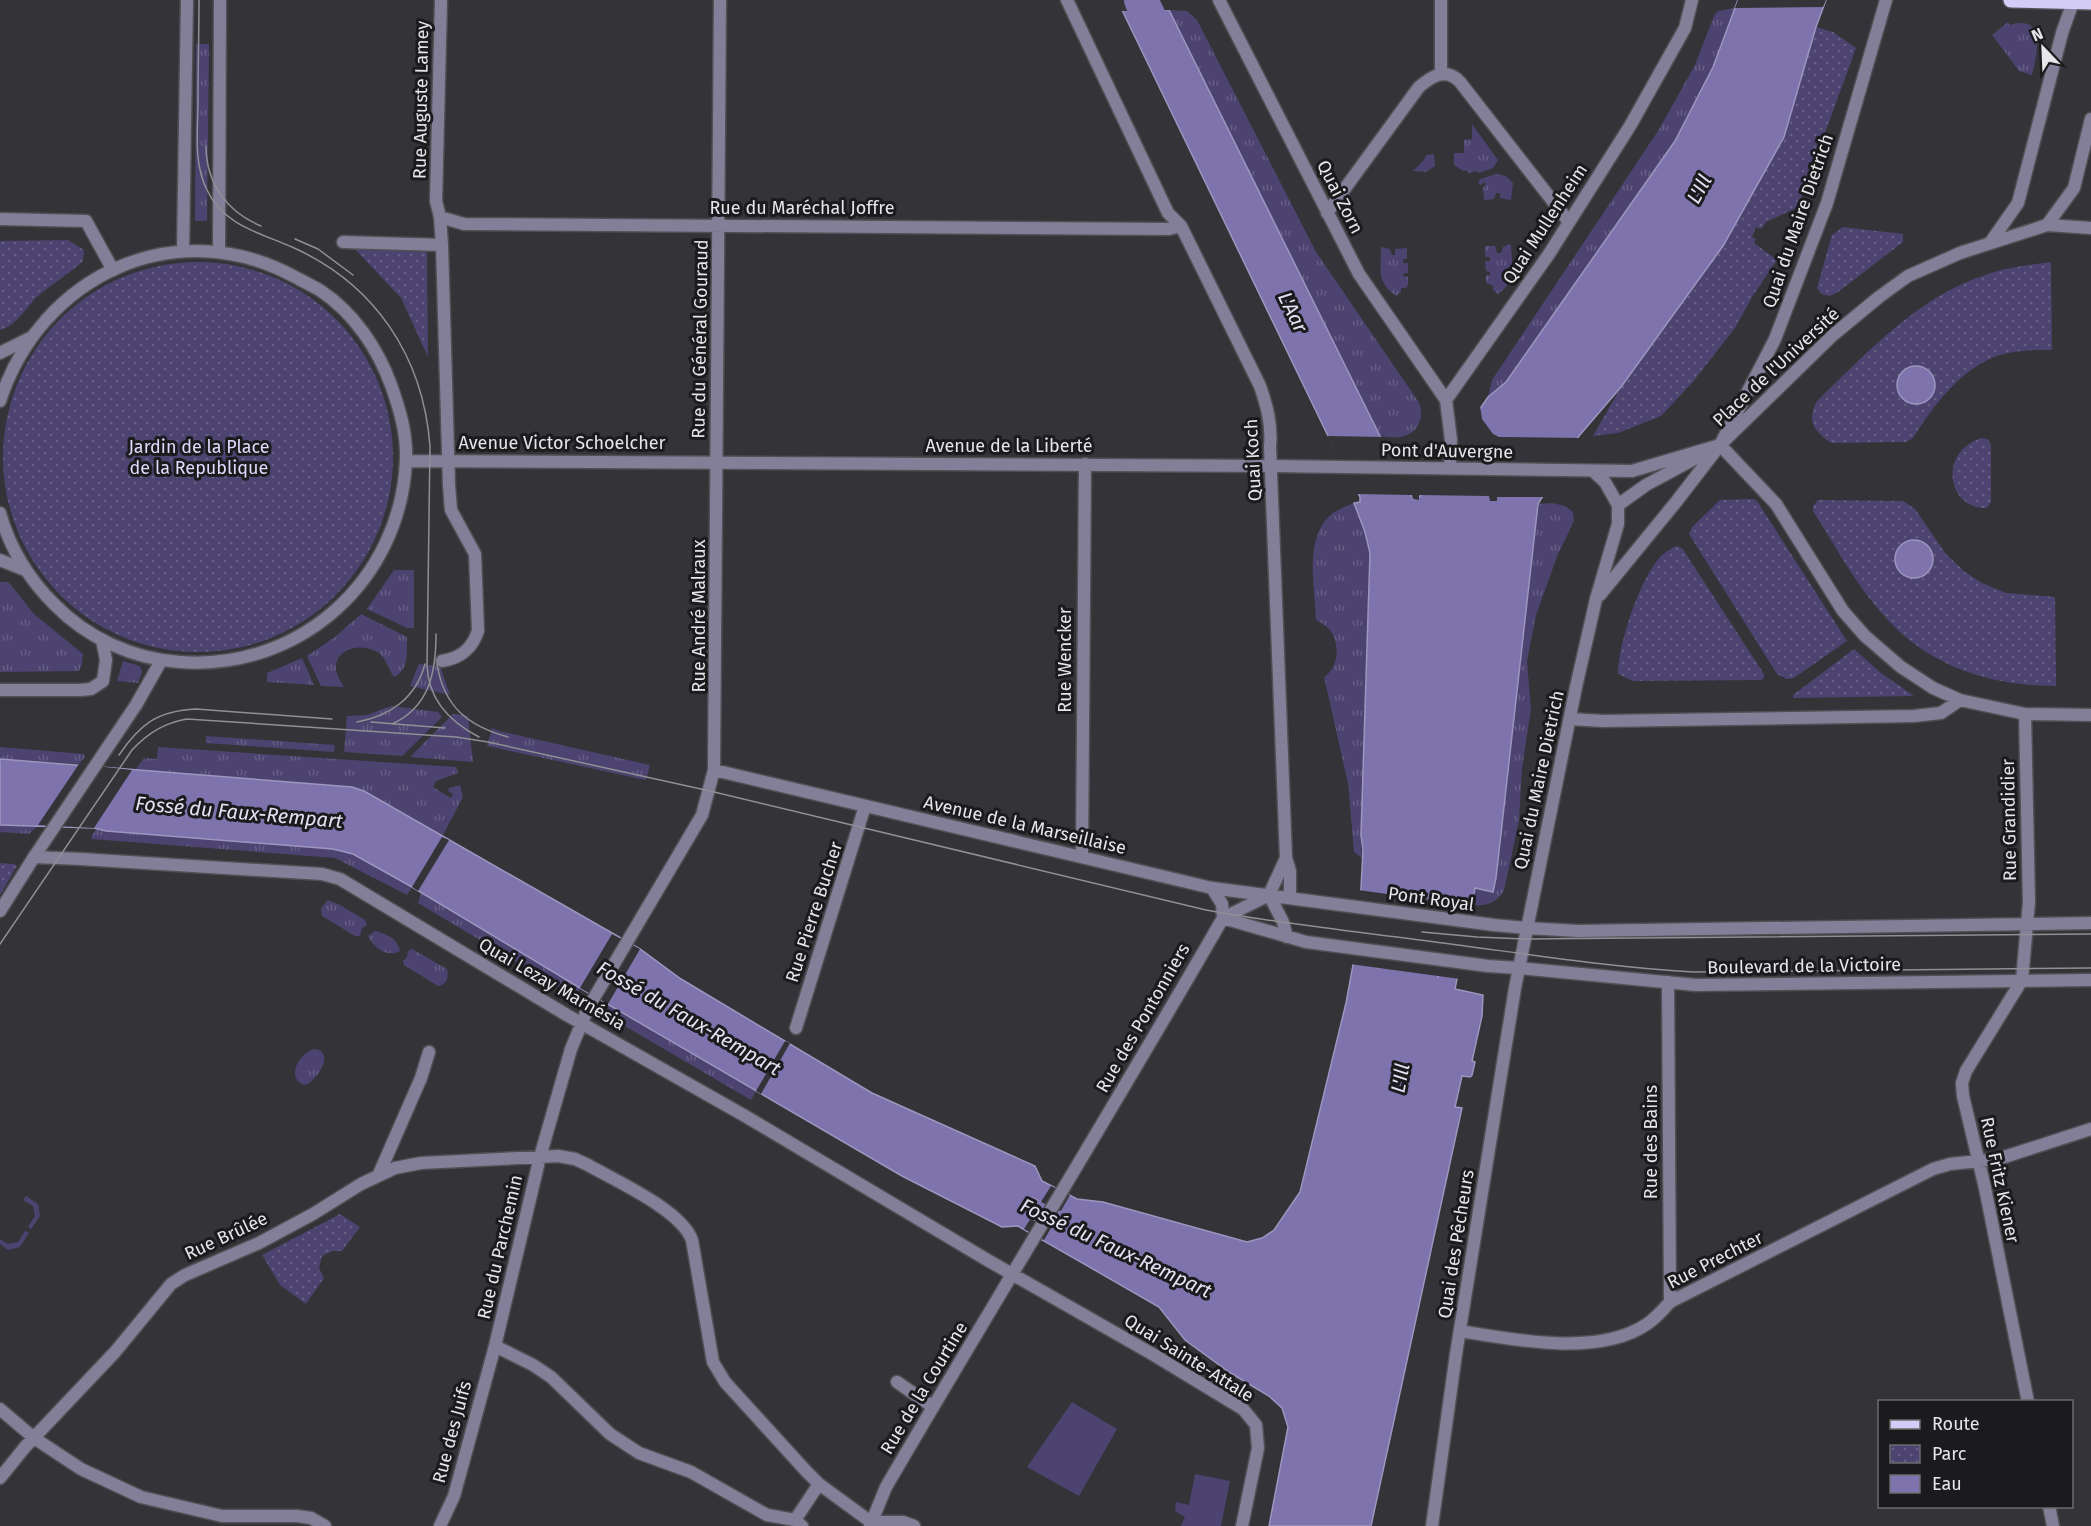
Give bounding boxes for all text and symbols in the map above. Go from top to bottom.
north arrow [2013,18,2073,78]
street label: Rue Auguste Lamey [409,21,433,179]
text: N [2029,24,2046,45]
street label: Quai du Maire Dietrich [1758,131,1838,311]
street label: Quai Zorn [1312,157,1368,237]
street label: Quai Mullenheim [1498,160,1592,288]
water label: L'Ill [1681,170,1717,208]
street label: Rue du Maréchal Joffre [709,197,895,219]
street label: Rue du Général Gouraud [687,239,713,439]
water label: L'Aar [1273,288,1314,337]
street label: Place de l'Université [1708,303,1844,431]
street label: Quai Koch [1240,418,1266,502]
street label: Avenue Victor Schoelcher [458,432,666,454]
street label: Avenue de la Liberté [925,435,1093,457]
park label: Jardin de la Place de la Republique [128,436,270,479]
street label: Pont d'Auvergne [1381,439,1513,463]
street label: Rue André Malraux [688,539,710,692]
street label: Rue Wencker [1054,607,1076,713]
street label: Quai du Maire Dietrich [1509,688,1569,872]
street label: Rue Grandidier [1997,759,2021,881]
water label: Fossé du Faux-Rempart [134,791,345,833]
street label: Avenue de la Marseillaise [922,791,1128,859]
street label: Rue Pierre Bucher [781,839,847,985]
street label: Pont Royal [1387,882,1475,916]
street label: Quai Lezay Marnésia [475,933,629,1035]
street label: Rue des Pontonniers [1091,940,1195,1096]
street label: Boulevard de la Victoire [1707,953,1901,979]
water label: Fossé du Faux-Rempart [593,956,786,1081]
water label: L'Ill [1386,1061,1414,1095]
street label: Rue des Bains [1640,1085,1662,1199]
street label: Rue Fritz Kiener [1976,1115,2024,1245]
street label: Quai des Pêcheurs [1433,1168,1479,1320]
street label: Rue du Parchemin [473,1173,527,1321]
water label: Fossé du Faux-Rempart [1017,1193,1216,1303]
street label: Rue Brûlée [181,1207,271,1265]
street label: Rue Prechter [1663,1226,1767,1294]
street label: Quai Sainte-Attale [1120,1309,1258,1407]
street label: Rue de la Courtine [876,1318,972,1458]
street label: Rue des Juifs [428,1378,476,1486]
legend [1878,1400,2073,1508]
text: Route [1932,1413,1980,1435]
text: Parc [1932,1443,1967,1465]
text: Eau [1932,1473,1962,1495]

